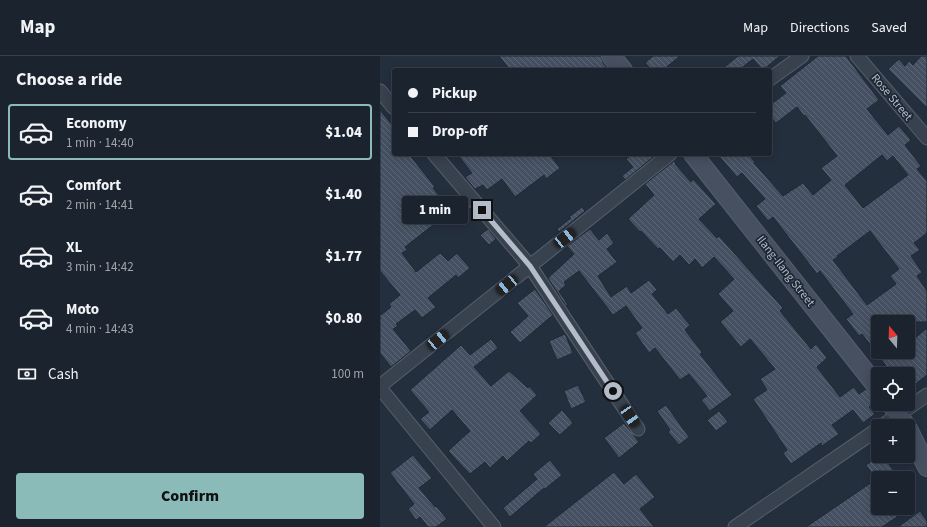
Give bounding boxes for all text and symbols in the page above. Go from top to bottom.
text: Map [20,14,55,41]
text: Map [743,18,768,38]
text: Directions [790,18,849,38]
text: Saved [871,18,907,38]
text: Choose a ride [16,67,122,92]
street label: Rose Street [867,70,916,124]
text: Pickup [432,83,477,104]
text: Economy [66,113,127,134]
icon: car [18,114,54,150]
text: Drop-off [432,121,487,142]
text: $1.04 [325,122,362,143]
text: 1 min · 14:40 [66,134,134,152]
text: Comfort [66,175,121,196]
icon: car [18,176,54,212]
text: $1.40 [325,184,362,205]
text: 2 min · 14:41 [66,196,134,214]
callout: 1 min [402,196,468,224]
text: 1 min [419,201,451,219]
route end [473,201,491,219]
car [552,226,578,250]
street label: Ilang-Ilang Street [752,232,819,310]
text: XL [66,237,82,258]
icon: car [18,238,54,274]
text: $1.77 [325,246,362,267]
text: 3 min · 14:42 [66,258,134,276]
car [494,273,520,297]
text: Moto [66,299,99,320]
icon: car [18,300,54,336]
text: $0.80 [325,308,362,329]
north arrow [871,315,915,359]
map controls [871,315,915,515]
text: 4 min · 14:43 [66,320,134,338]
car [425,328,451,352]
icon: cash [16,363,38,385]
text: Cash [48,364,79,385]
text: 100 m [331,365,364,383]
button: locate [871,367,915,411]
route start [604,382,622,400]
car [618,403,642,429]
button: + [871,419,915,463]
button: − [871,471,915,515]
button: Confirm [16,473,364,519]

